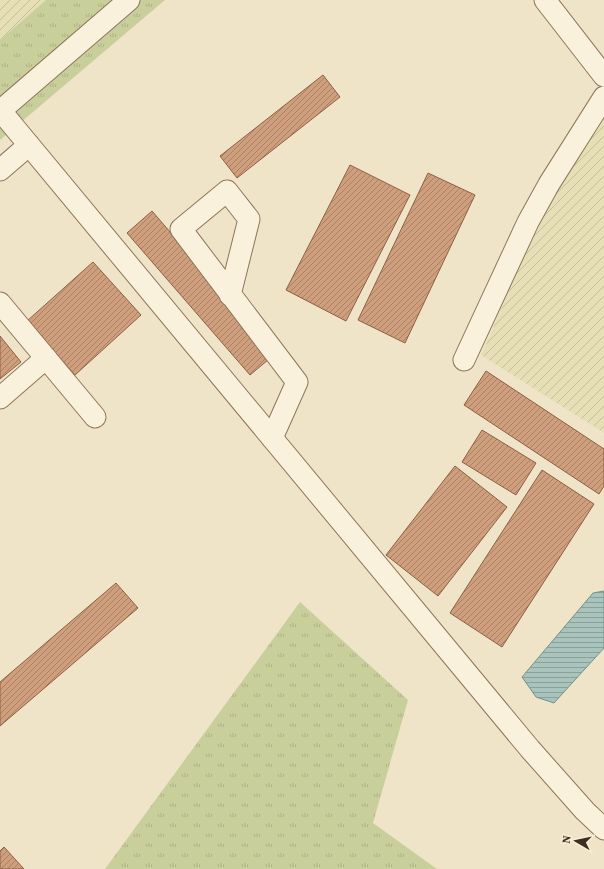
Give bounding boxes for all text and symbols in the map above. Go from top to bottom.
north arrow [556,821,596,861]
text: N [559,834,575,845]

